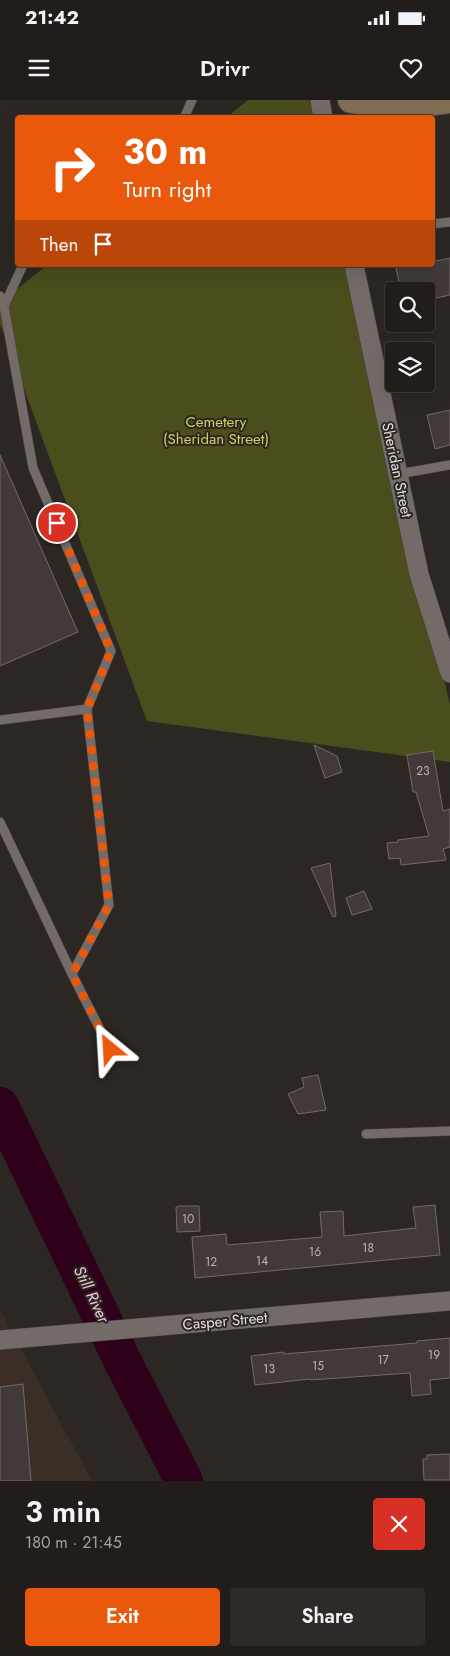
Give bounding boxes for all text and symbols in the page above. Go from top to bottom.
text: 21:42 [25,4,79,31]
text: Drivr [200,52,250,84]
icon: menu [25,54,53,82]
icon: heart [397,54,425,82]
text: 30 m [123,127,207,177]
icon: right [40,135,105,200]
text: Turn right [123,173,211,205]
icon: arrive [89,230,117,258]
text: Then [40,231,79,258]
map controls [385,282,435,392]
button: search [385,282,435,332]
button: layers [385,342,435,392]
park label: Cemetery (Sheridan Street) [163,411,269,450]
street label: Sheridan Street [376,420,418,520]
pin [36,502,78,544]
icon: arrive [43,509,71,537]
house number: 23 [416,762,430,780]
position arrow [83,1022,135,1074]
house number: 10 [182,1210,194,1228]
house number: 18 [362,1239,374,1257]
house number: 16 [309,1243,321,1261]
house number: 14 [256,1252,268,1270]
house number: 12 [205,1253,217,1271]
water label: Still River [68,1262,116,1328]
street label: Casper Street [182,1306,269,1336]
house number: 19 [428,1346,440,1364]
house number: 17 [377,1351,390,1369]
house number: 15 [312,1357,324,1375]
house number: 13 [263,1360,275,1378]
text: 3 min [25,1490,101,1533]
button: close [373,1498,425,1550]
text: 180 m · 21:45 [25,1531,122,1554]
button: Exit [25,1588,220,1646]
button: Share [230,1588,425,1646]

